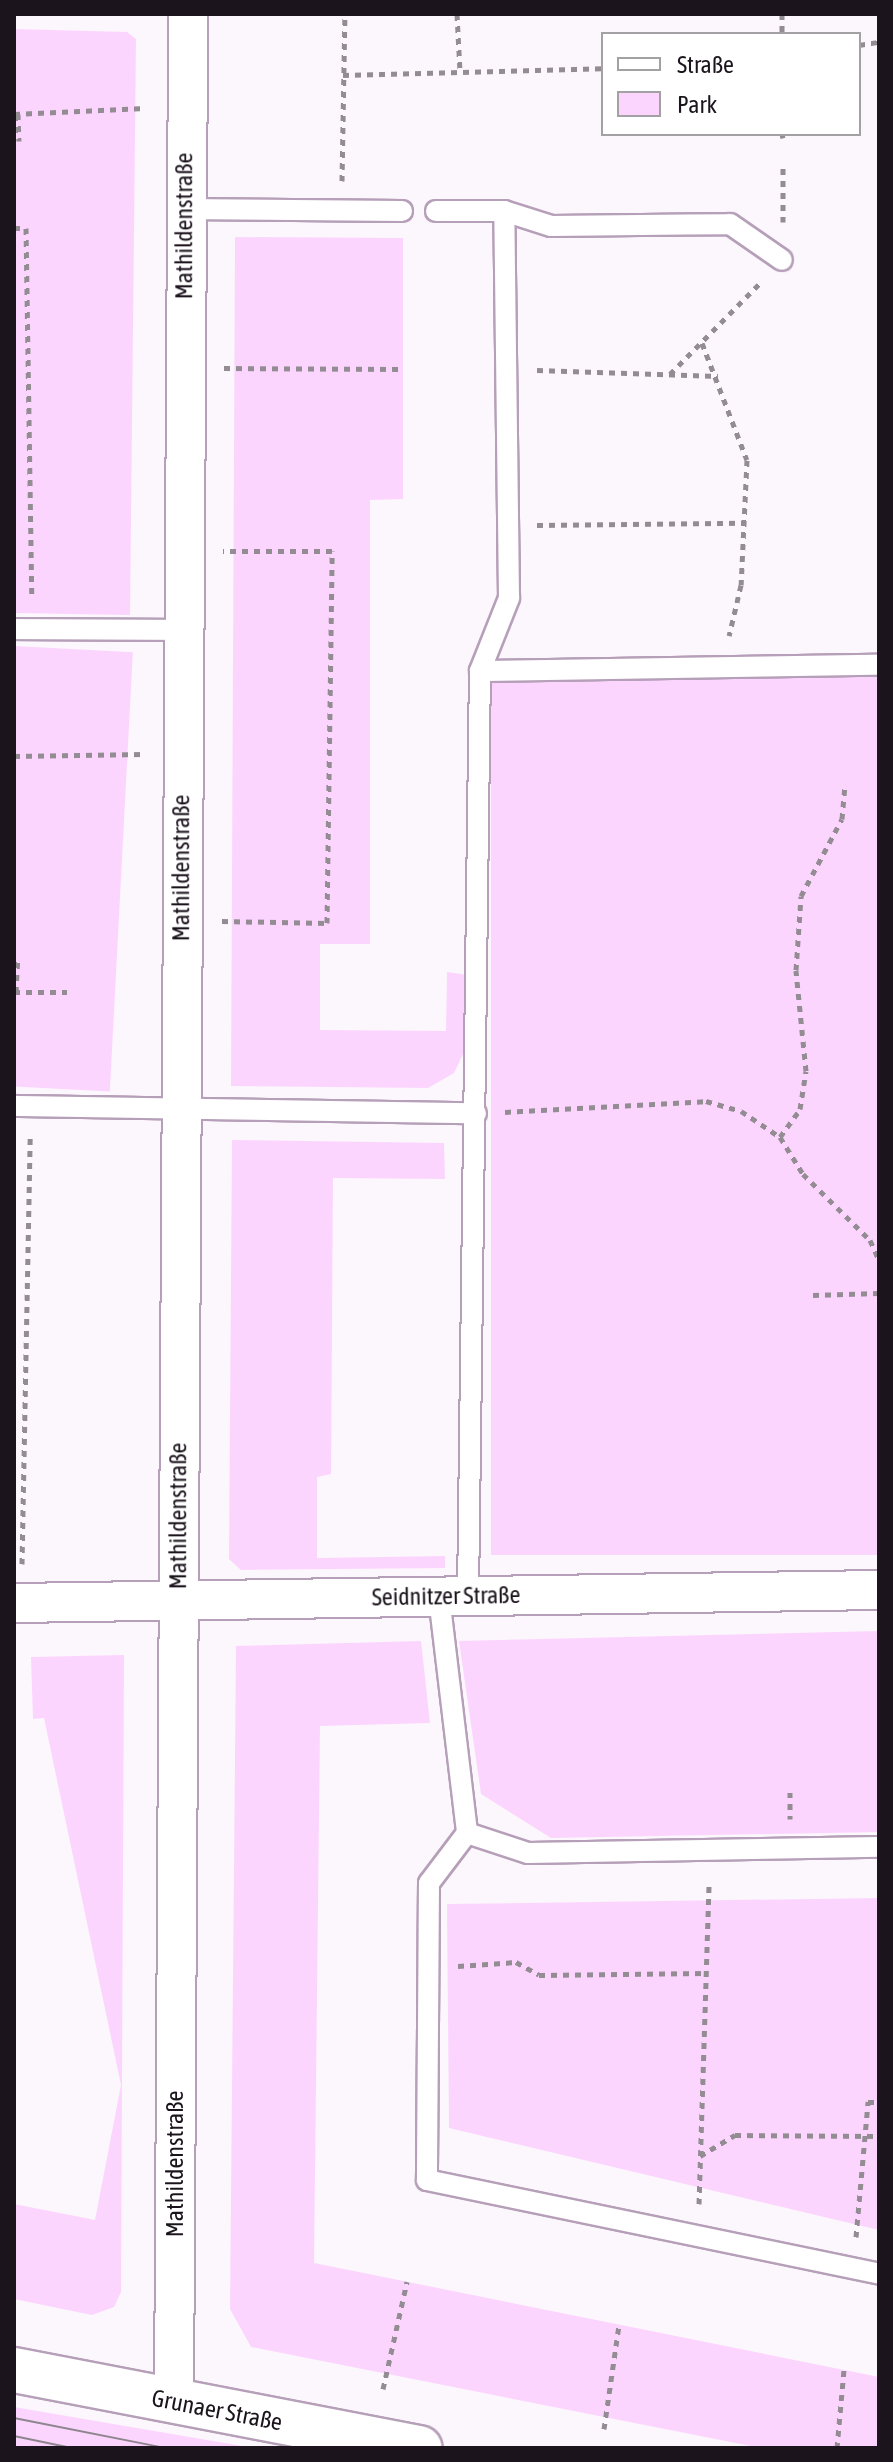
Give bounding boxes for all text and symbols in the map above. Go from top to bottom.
legend [601,32,861,136]
text: Straße [677,51,734,78]
text: Park [677,91,717,118]
street label: Mathildenstraße [170,153,198,299]
street label: Mathildenstraße [167,795,195,941]
street label: Mathildenstraße [164,1443,192,1589]
street label: Seidnitzer Straße [371,1580,521,1612]
street label: Mathildenstraße [161,2091,189,2237]
street label: Grunaer Straße [149,2383,285,2437]

